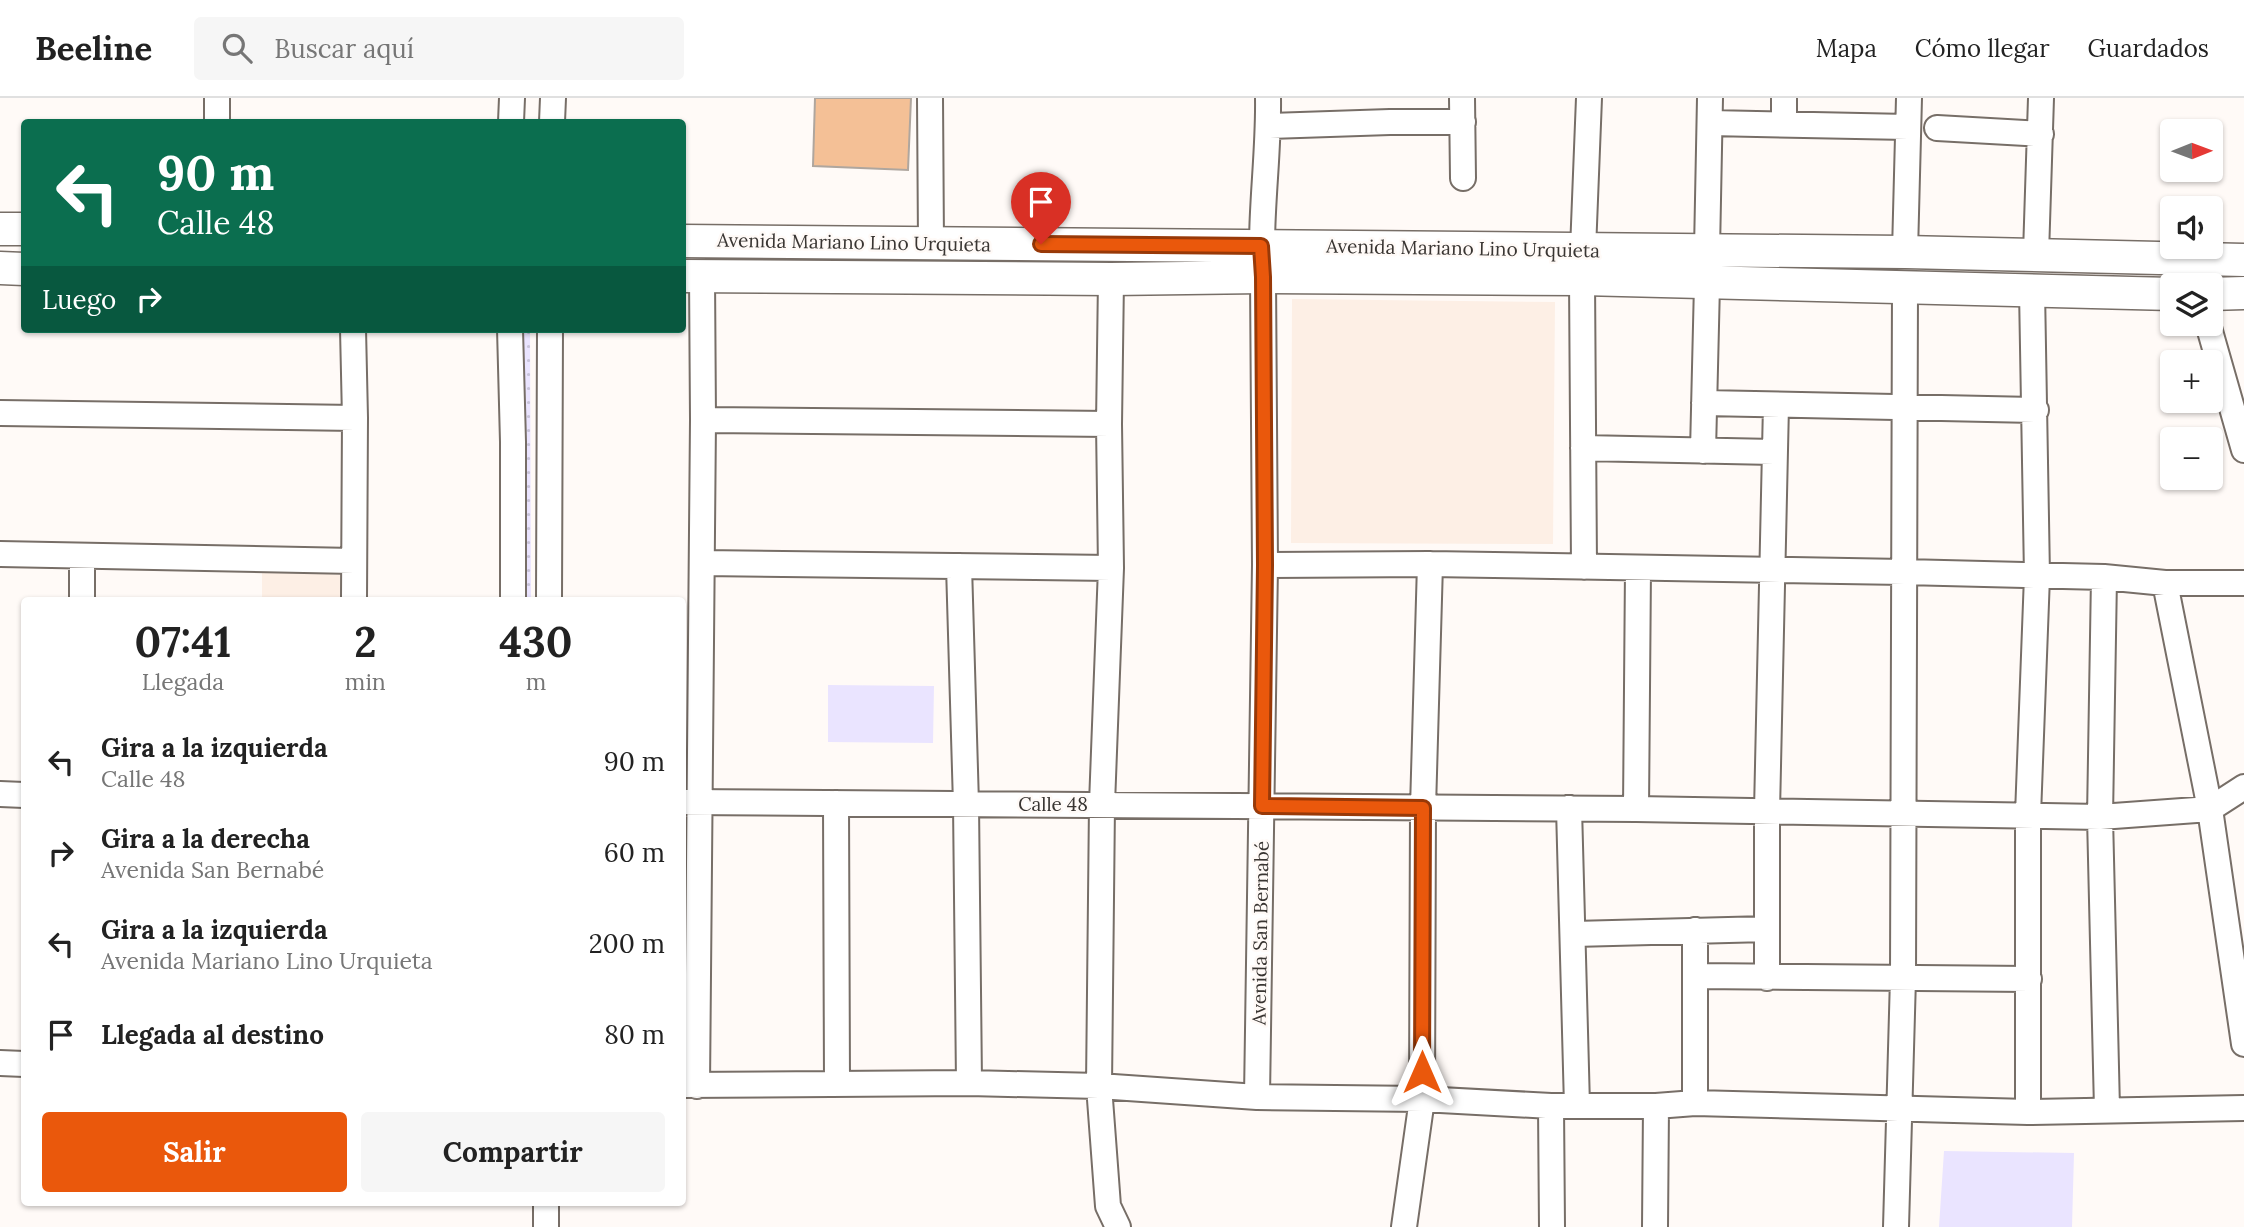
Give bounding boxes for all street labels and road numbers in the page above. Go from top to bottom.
street label: Avenida Mariano Lino Urquieta [716,228,991,256]
street label: Avenida Mariano Lino Urquieta [1325,234,1600,262]
street label: Calle 48 [1018,792,1088,816]
street label: Avenida San Bernabé [1246,841,1274,1026]

